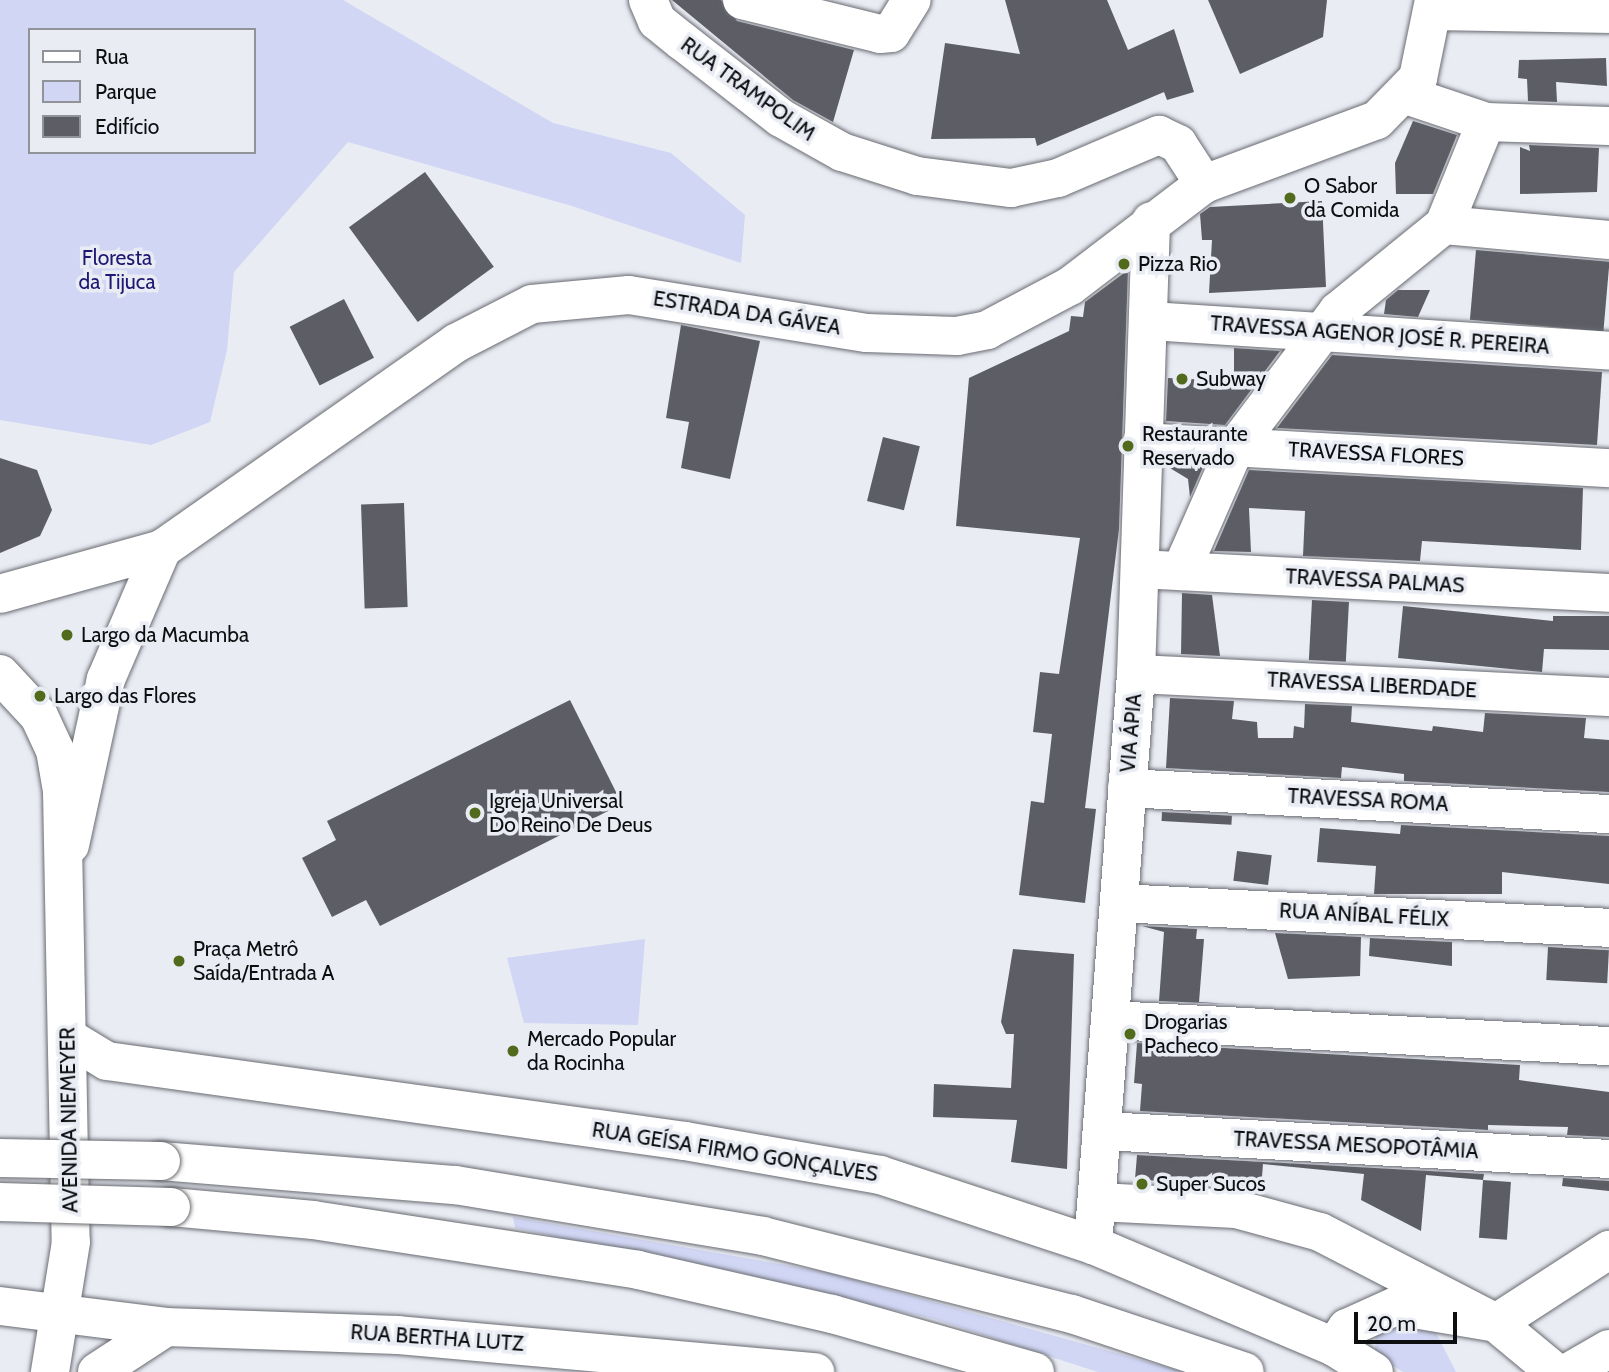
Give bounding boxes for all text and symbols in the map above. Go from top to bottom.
legend [28,28,256,154]
street label: RUA TRAMPOLIM [676,32,820,146]
text: Rua [95,44,129,69]
text: Parque [95,79,157,104]
text: Edifício [95,114,159,139]
place label: O Sabor da Comida [1304,173,1399,223]
marker: O Sabor da Comida [1282,190,1298,206]
park label: Floresta da Tijuca [79,245,155,295]
place label: Pizza Rio [1138,251,1217,277]
marker: Pizza Rio [1116,256,1132,272]
street label: ESTRADA DA GÁVEA [651,286,843,340]
street label: TRAVESSA AGENOR JOSÉ R. PEREIRA [1210,311,1550,359]
place label: Subway [1196,366,1266,392]
marker: Subway [1174,371,1190,387]
place label: Restaurante Reservado [1142,421,1248,471]
street label: TRAVESSA FLORES [1287,437,1465,471]
marker: Restaurante Reservado [1120,438,1136,454]
street label: TRAVESSA PALMAS [1285,564,1465,598]
place label: Largo da Macumba [81,622,249,648]
marker: Largo da Macumba [59,627,75,643]
street label: TRAVESSA LIBERDADE [1267,667,1477,703]
place label: Largo das Flores [54,683,196,709]
marker: Largo das Flores [32,688,48,704]
street label: VIA ÁPIA [1115,693,1147,773]
street label: TRAVESSA ROMA [1287,783,1449,817]
place label: Igreja Universal Do Reino De Deus [489,788,652,838]
marker: Igreja Universal Do Reino De Deus [467,805,483,821]
street label: RUA ANÍBAL FÉLIX [1278,898,1450,932]
place label: Praça Metrô Saída/Entrada A [193,936,334,986]
marker: Praça Metrô Saída/Entrada A [171,953,187,969]
place label: Drogarias Pacheco [1144,1009,1227,1059]
place label: Mercado Popular da Rocinha [527,1026,676,1076]
marker: Drogarias Pacheco [1122,1026,1138,1042]
street label: AVENIDA NIEMEYER [55,1027,83,1213]
marker: Mercado Popular da Rocinha [505,1043,521,1059]
street label: RUA GEÍSA FIRMO GONÇALVES [590,1117,880,1187]
street label: TRAVESSA MESOPOTÂMIA [1233,1126,1479,1164]
place label: Super Sucos [1156,1171,1266,1197]
marker: Super Sucos [1134,1176,1150,1192]
scale bar [1357,1298,1460,1342]
text: 20 m [1367,1311,1416,1336]
street label: RUA BERTHA LUTZ [350,1319,524,1357]

